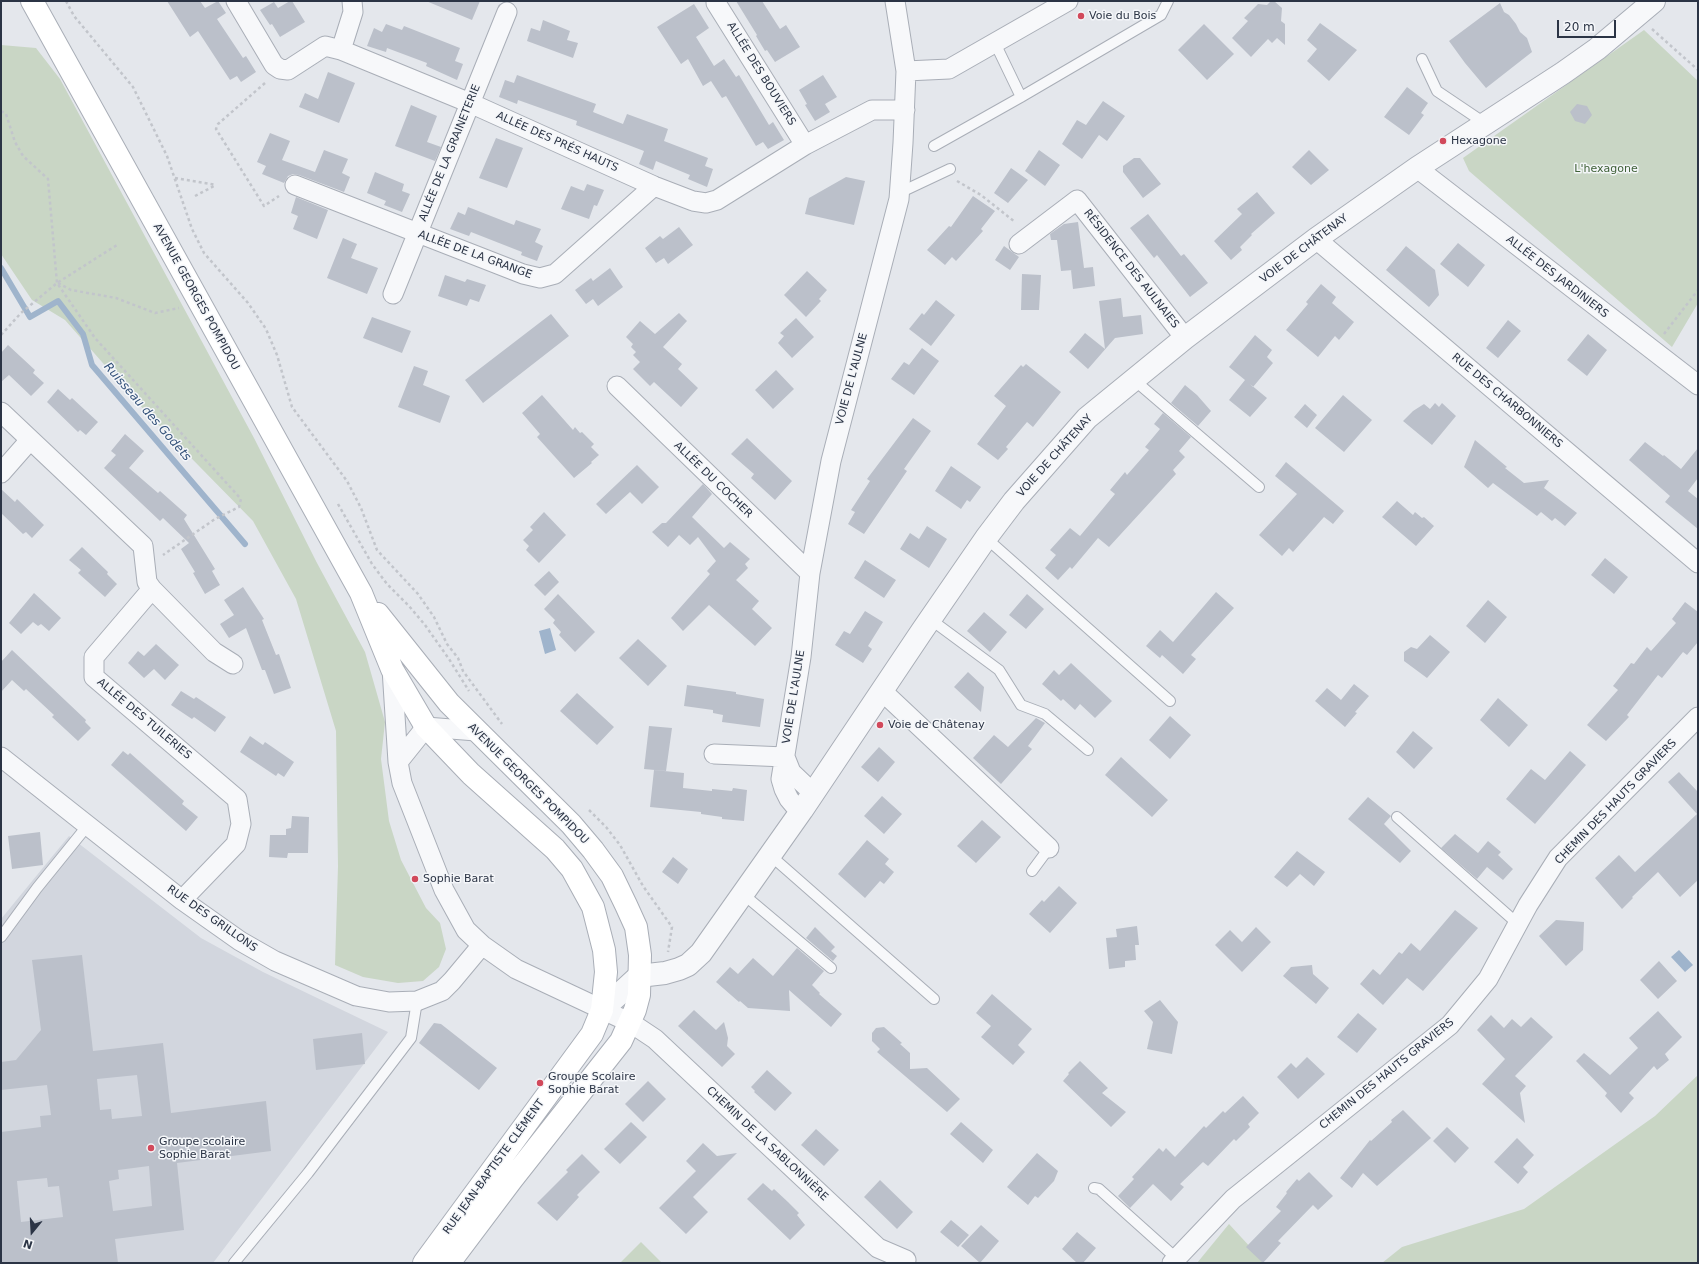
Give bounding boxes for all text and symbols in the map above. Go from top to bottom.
place label: Voie du Bois [1089,9,1156,23]
marker: Voie du Bois [1076,11,1086,21]
scale bar [1559,12,1618,38]
street label: ALLÉE DES BOUVIERS [724,20,798,128]
text: 20 m [1564,20,1595,34]
street label: ALLÉE DE LA GRAINETERIE [416,83,484,223]
street label: ALLÉE DES PRÉS HAUTS [494,109,620,175]
place label: Hexagone [1451,134,1507,148]
marker: Hexagone [1438,136,1448,146]
park label: L'hexagone [1574,162,1638,176]
street label: RÉSIDENCE DES AULNAIES [1081,207,1181,331]
street label: VOIE DE CHÂTENAY [1257,212,1351,286]
street label: AVENUE GEORGES POMPIDOU [150,221,242,373]
street label: ALLÉE DE LA GRANGE [416,228,534,282]
street label: ALLÉE DES JARDINIERS [1503,233,1611,321]
street label: VOIE DE L'AULNE [833,332,871,426]
street label: RUE DES CHARBONNIERS [1449,351,1565,451]
water label: Ruisseau des Godets [100,360,194,464]
street label: VOIE DE CHÂTENAY [1014,412,1096,500]
street label: ALLÉE DU COCHER [671,439,755,521]
street label: VOIE DE L'AULNE [780,649,808,745]
street label: ALLÉE DES TUILERIES [94,676,194,762]
place label: Voie de Châtenay [888,718,985,732]
marker: Voie de Châtenay [875,720,885,730]
street label: AVENUE GEORGES POMPIDOU [465,721,591,847]
street label: CHEMIN DES HAUTS GRAVIERS [1552,737,1680,867]
place label: Sophie Barat [423,872,494,886]
marker: Sophie Barat [410,874,420,884]
street label: RUE DES GRILLONS [164,883,260,955]
street label: CHEMIN DES HAUTS GRAVIERS [1317,1016,1457,1132]
place label: Groupe Scolaire Sophie Barat [548,1070,635,1096]
marker: Groupe Scolaire Sophie Barat [535,1078,545,1088]
street label: CHEMIN DE LA SABLONNIÈRE [703,1084,831,1204]
street label: RUE JEAN-BAPTISTE CLÉMENT [441,1097,547,1237]
place label: Groupe scolaire Sophie Barat [159,1135,245,1161]
marker: Groupe scolaire Sophie Barat [146,1143,156,1153]
north arrow [12,1212,52,1252]
text: N [22,1236,35,1251]

